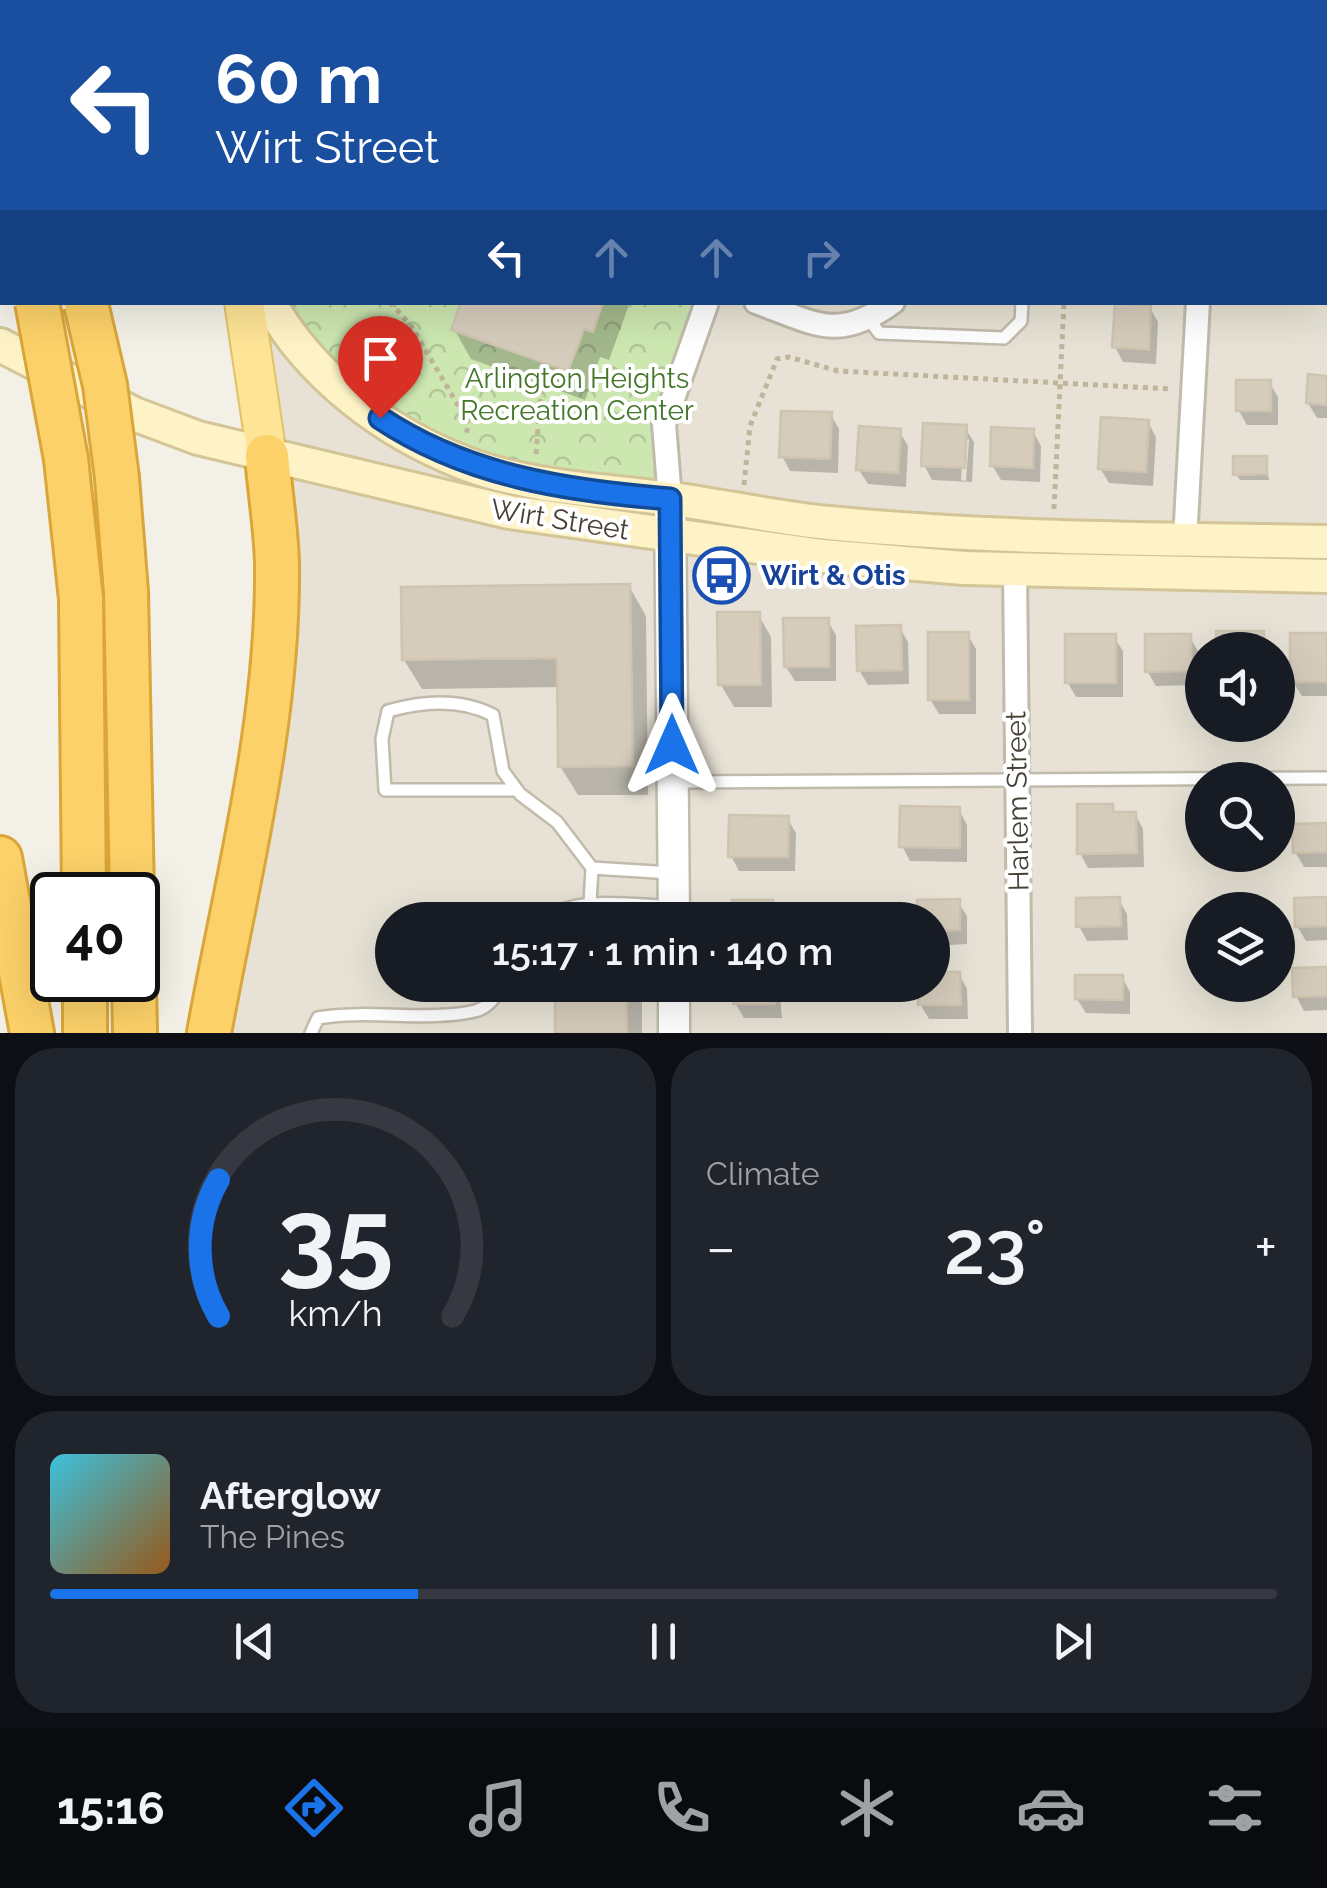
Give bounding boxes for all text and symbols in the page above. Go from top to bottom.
text: 60 m [215,37,382,119]
icon: left [50,40,180,170]
text: Wirt Street [215,121,439,174]
icon: left [479,230,534,285]
icon: ahead [584,230,639,285]
icon: ahead [689,230,744,285]
icon: right [794,230,849,285]
pin [338,316,423,419]
icon: arrive [353,331,408,386]
park label: Arlington Heights Recreation Center [460,362,694,427]
street label: Wirt Street [489,492,632,547]
bus stop icon: Wirt & Otis [692,545,752,605]
place label: Wirt & Otis [761,559,905,592]
map controls [1185,632,1295,1002]
button: sound [1185,632,1295,742]
position arrow [620,693,724,797]
street label: Harlem Street [999,710,1036,891]
button: search [1185,762,1295,872]
speed limit sign: 40 [30,872,160,1002]
button: layers [1185,892,1295,1002]
text: 15:17 · 1 min · 140 m [492,929,833,974]
text: Climate [706,1155,820,1192]
text: 35 [278,1176,393,1298]
text: 23° [944,1203,1046,1292]
text: − [706,1215,736,1280]
text: + [1254,1215,1277,1280]
text: km/h [288,1292,383,1334]
text: Afterglow [200,1473,381,1518]
text: The Pines [200,1518,345,1555]
icon: previous [227,1614,282,1669]
icon: pause [636,1614,691,1669]
icon: next [1045,1614,1100,1669]
icon: directions [279,1773,349,1843]
icon: music [463,1773,533,1843]
icon: phone [647,1773,717,1843]
icon: climate [832,1773,902,1843]
icon: car [1016,1773,1086,1843]
icon: filters [1200,1773,1270,1843]
text: 15:16 [57,1782,165,1835]

